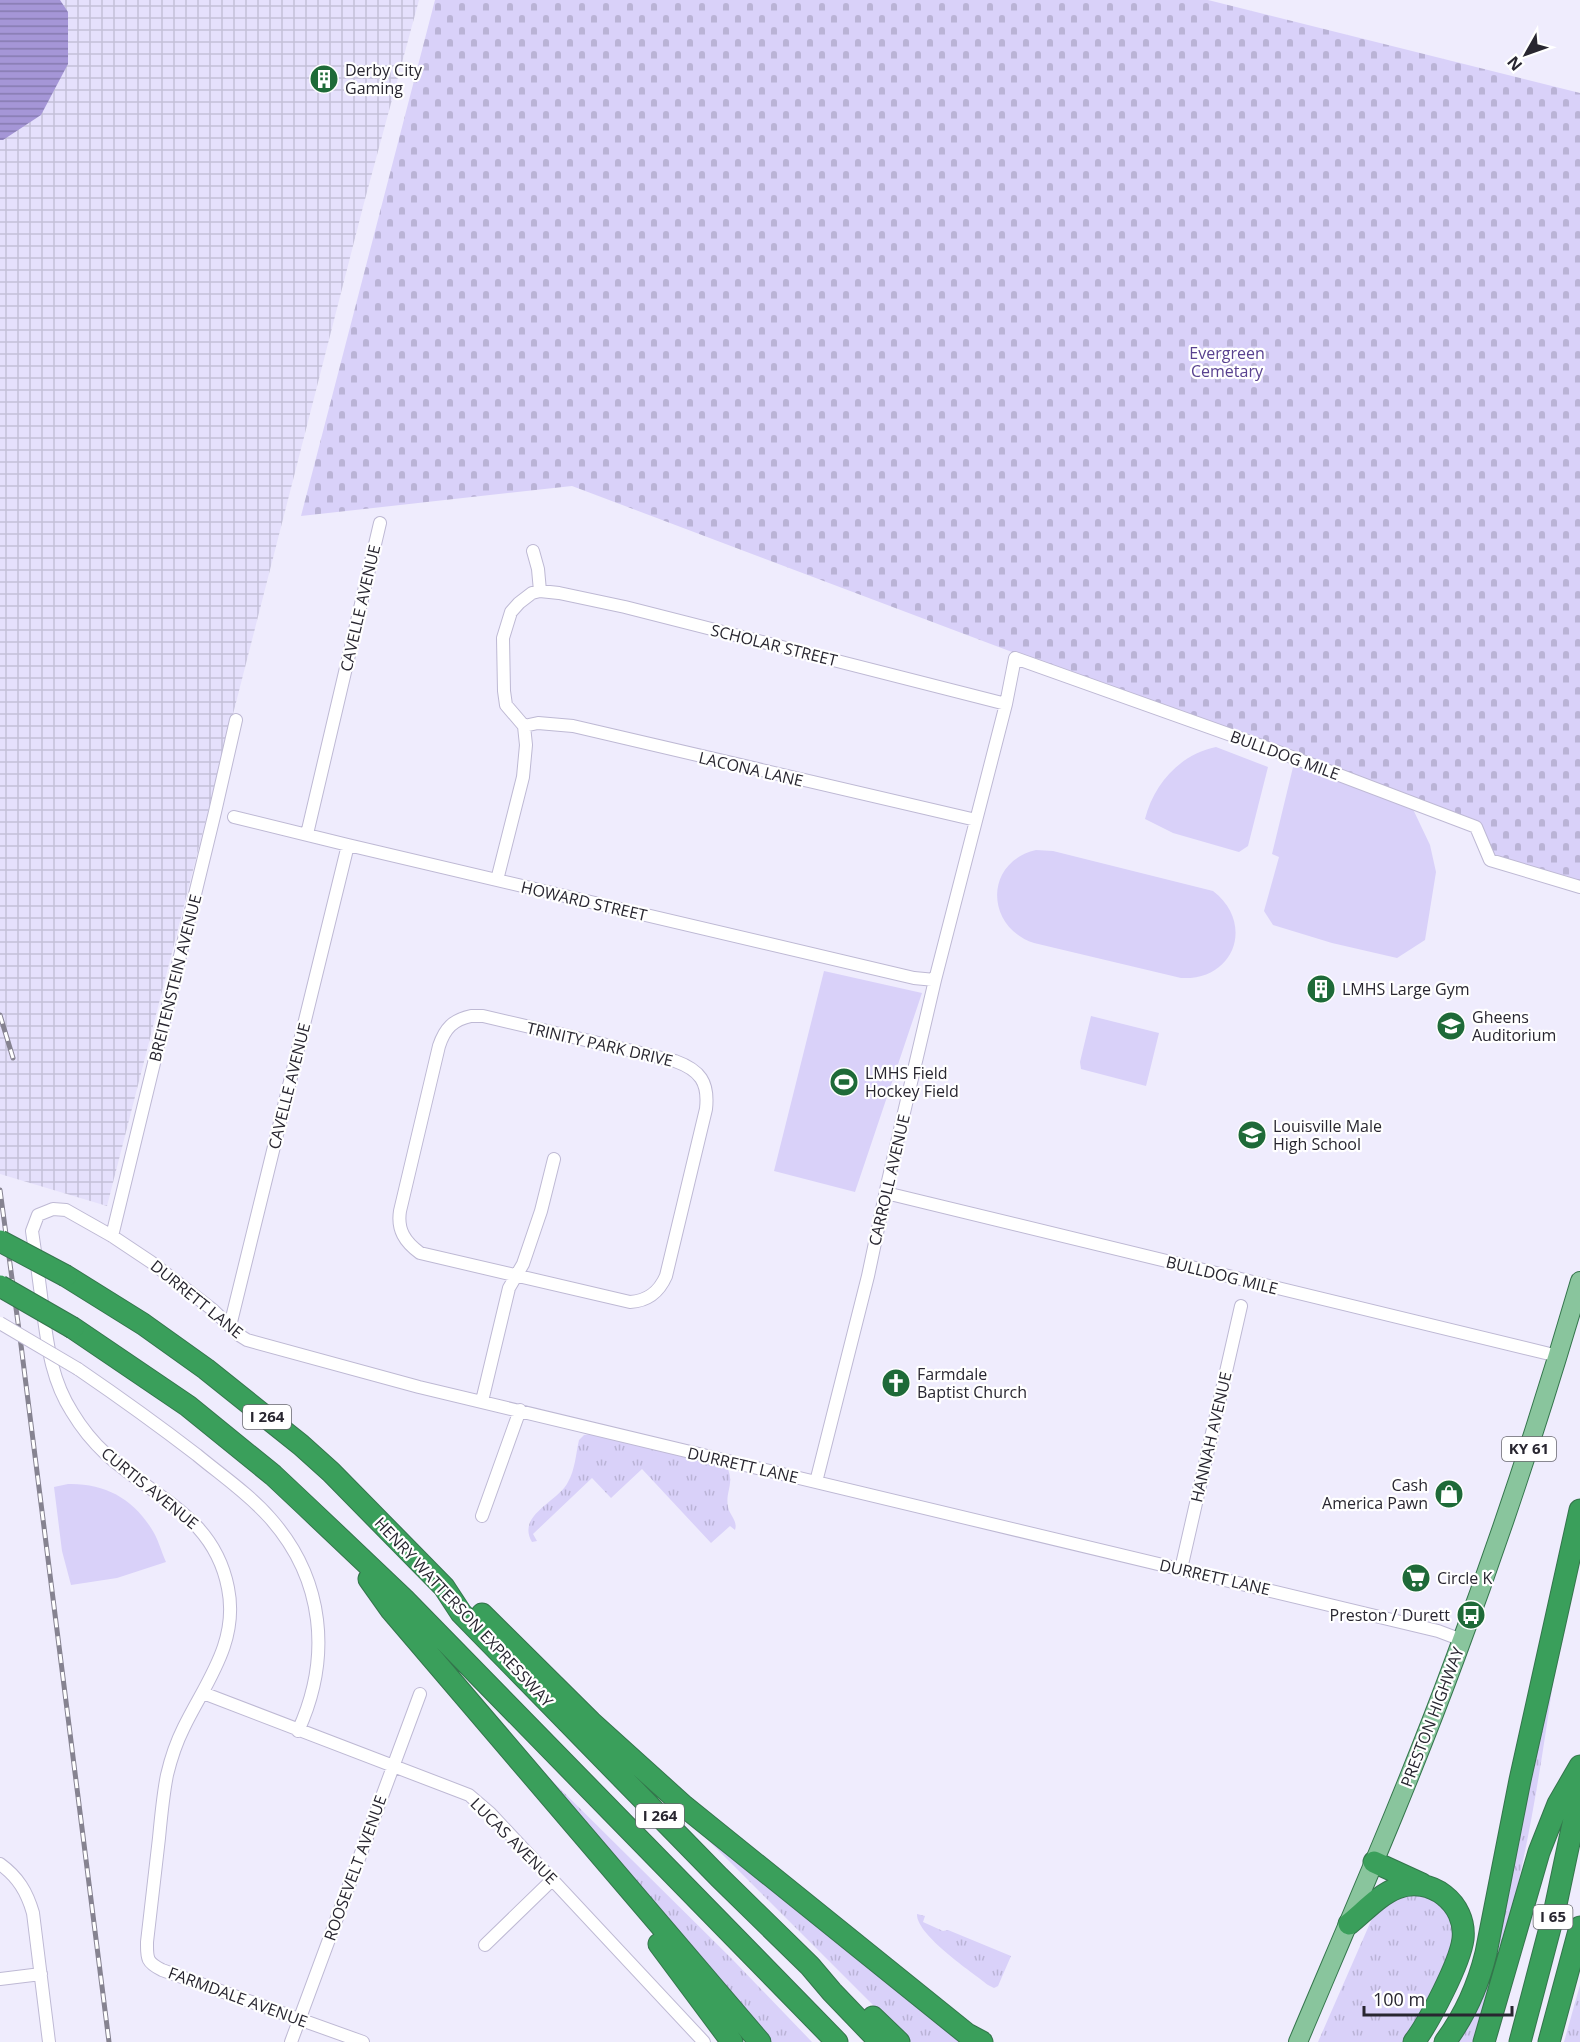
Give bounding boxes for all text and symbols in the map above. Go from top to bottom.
north arrow [1496,24,1556,84]
text: N [1502,52,1527,76]
place label: Derby City Gaming [345,59,423,99]
building icon: Derby City Gaming [308,63,340,95]
park label: Evergreen Cemetary [1189,342,1265,382]
street label: CAVELLE AVENUE [335,542,385,674]
street label: SCHOLAR STREET [708,619,840,671]
street label: BULLDOG MILE [1227,725,1343,785]
street label: LACONA LANE [697,746,805,792]
street label: HOWARD STREET [519,876,649,926]
street label: BREITENSTEIN AVENUE [144,892,206,1064]
building icon: LMHS Large Gym [1305,973,1337,1005]
place label: LMHS Large Gym [1342,978,1470,1000]
place label: Gheens Auditorium [1472,1006,1556,1046]
school or university icon: Gheens Auditorium [1435,1010,1467,1042]
street label: TRINITY PARK DRIVE [525,1016,675,1072]
street label: CAVELLE AVENUE [263,1020,315,1152]
place label: LMHS Field Hockey Field [865,1062,959,1102]
sports icon: LMHS Field Hockey Field [828,1066,860,1098]
street label: CARROLL AVENUE [863,1112,915,1248]
place label: Louisville Male High School [1273,1115,1382,1155]
school or university icon: Louisville Male High School [1236,1119,1268,1151]
street label: BULLDOG MILE [1164,1250,1280,1300]
street label: DURRETT LANE [146,1255,248,1343]
place label: Farmdale Baptist Church [917,1363,1027,1403]
church icon: Farmdale Baptist Church [880,1367,912,1399]
street label: HANNAH AVENUE [1185,1370,1237,1504]
road number: I 264 [243,1405,291,1429]
road number: KY 61 [1502,1437,1556,1461]
street label: CURTIS AVENUE [97,1442,203,1534]
street label: DURRETT LANE [685,1442,801,1488]
place label: Cash America Pawn [1322,1474,1428,1514]
shop icon: Cash America Pawn [1433,1478,1465,1510]
street label: HENRY WATTERSON EXPRESSWAY [370,1512,558,1712]
street label: DURRETT LANE [1157,1554,1273,1600]
supermarket icon: Circle K [1400,1562,1432,1594]
place label: Circle K [1437,1567,1493,1589]
bus stop icon: Preston / Durett [1455,1599,1487,1631]
place label: Preston / Durett [1330,1604,1450,1626]
street label: PRESTON HIGHWAY [1395,1644,1469,1790]
street label: ROOSEVELT AVENUE [318,1792,392,1944]
street label: LUCAS AVENUE [466,1793,562,1889]
road number: I 264 [636,1804,684,1828]
road number: I 65 [1534,1905,1572,1929]
street label: FARMDALE AVENUE [165,1962,311,2032]
scale bar [1364,1979,1512,2017]
text: 100 m [1373,1987,1425,2011]

